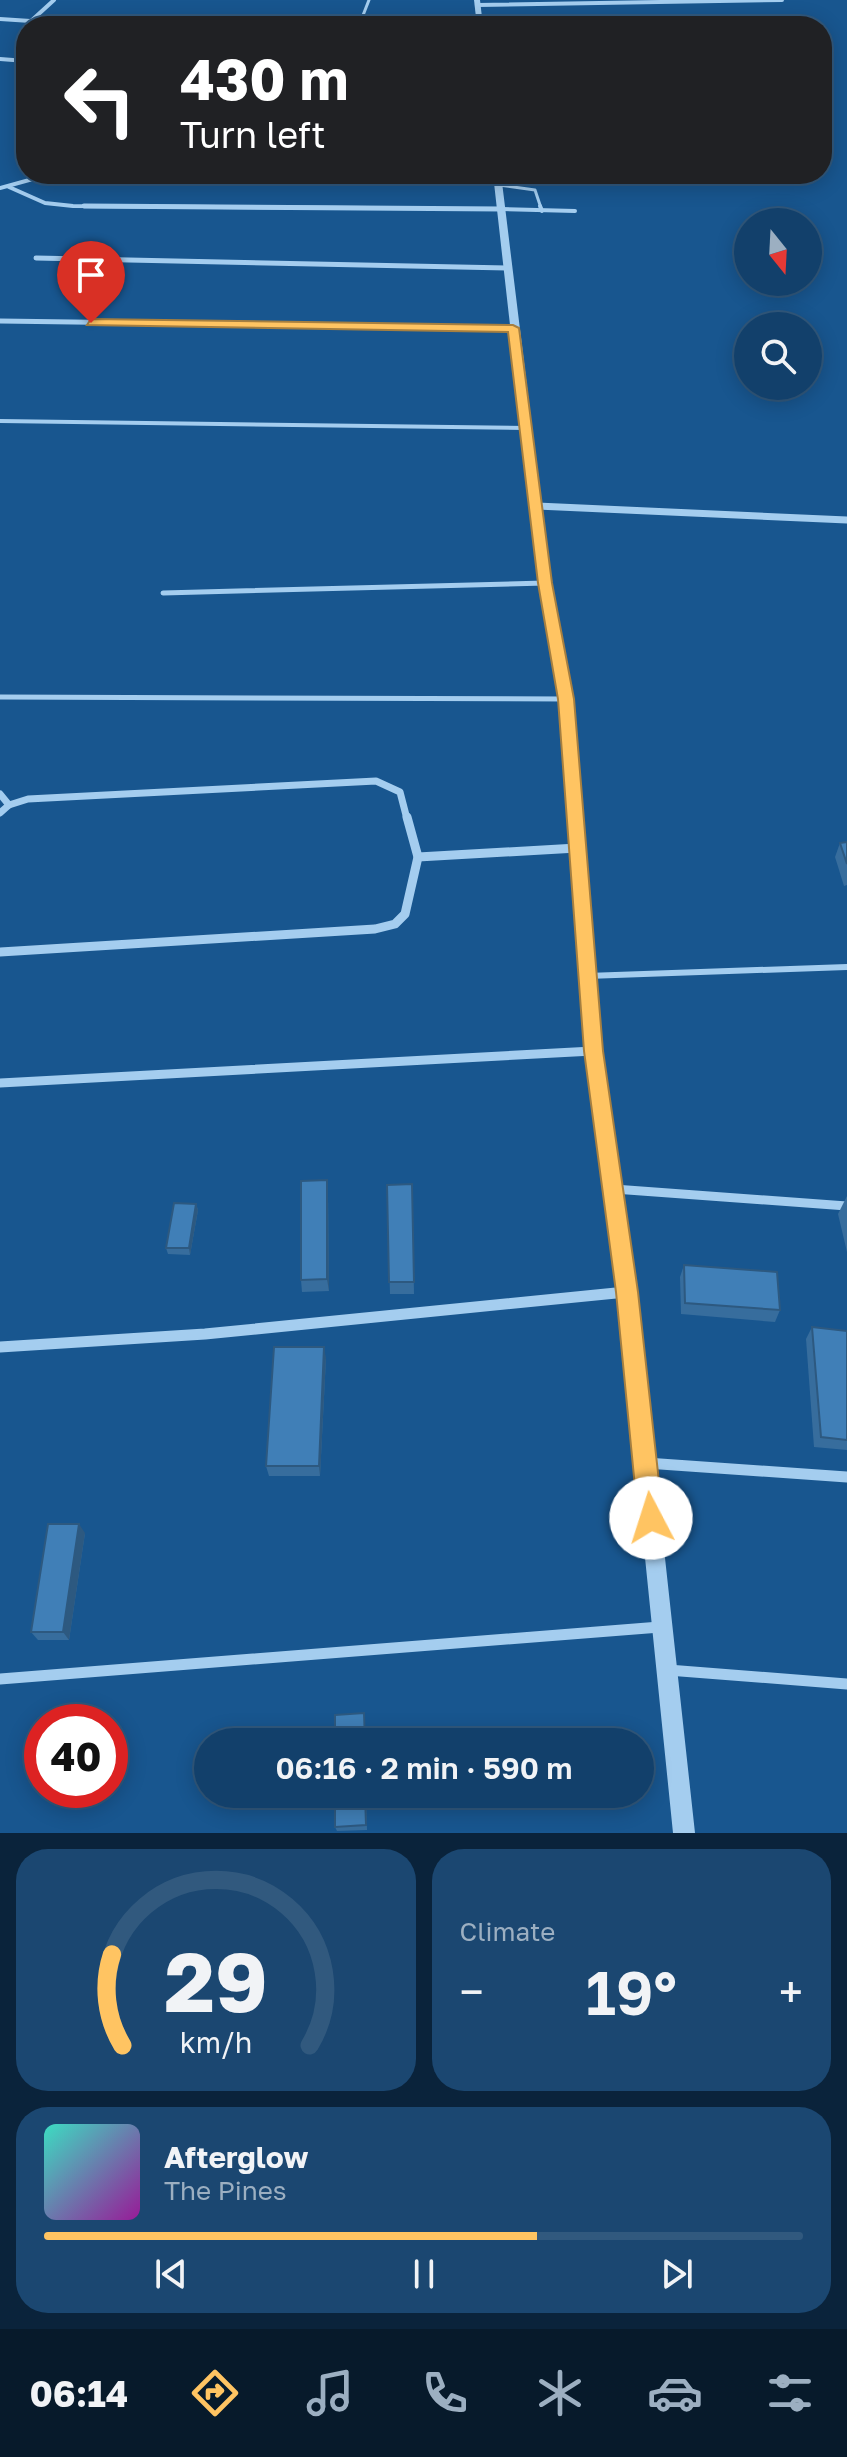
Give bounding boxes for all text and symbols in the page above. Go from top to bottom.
text: 430 m [180,45,349,112]
icon: left [48,48,152,152]
text: Turn left [180,113,326,156]
north arrow [734,208,822,296]
map controls [734,208,822,400]
pin [57,241,125,323]
icon: arrive [69,253,113,297]
button: search [734,312,822,400]
position arrow [609,1476,693,1560]
speed limit sign: 40 [24,1704,128,1808]
text: 06:16 · 2 min · 590 m [275,1750,573,1786]
text: Climate [460,1916,555,1947]
text: 29 [164,1930,268,2030]
text: 19° [586,1956,677,2028]
text: − [460,1965,484,2018]
text: + [779,1965,803,2018]
text: km/h [179,2025,252,2059]
text: Afterglow [164,2139,308,2175]
text: The Pines [164,2175,287,2206]
icon: previous [149,2252,193,2296]
icon: pause [402,2252,446,2296]
icon: next [655,2252,699,2296]
icon: directions [187,2365,243,2421]
icon: music [302,2365,358,2421]
icon: phone [417,2365,473,2421]
icon: climate [532,2365,588,2421]
icon: car [647,2365,703,2421]
icon: filters [762,2365,818,2421]
text: 06:14 [29,2372,128,2415]

